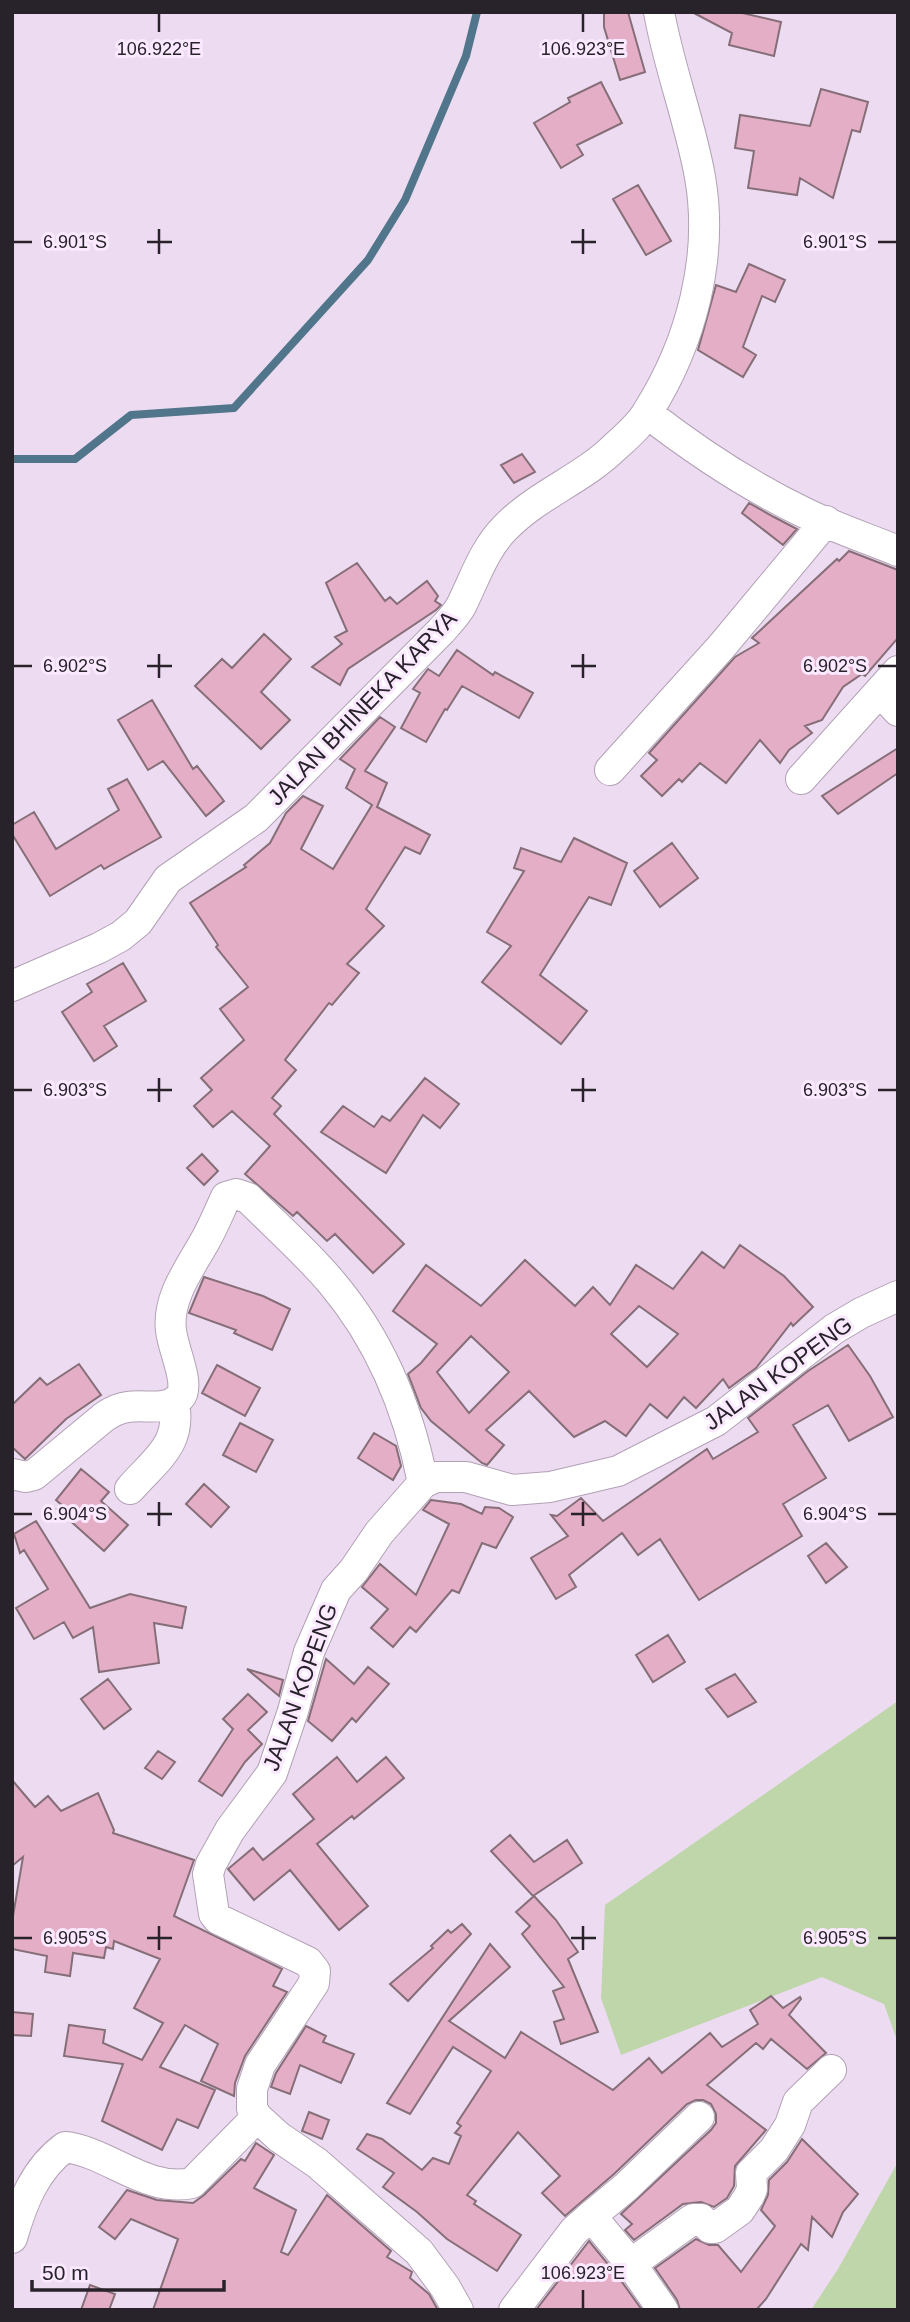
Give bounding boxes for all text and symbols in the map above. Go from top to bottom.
text: 106.922°E [117,39,201,59]
text: 106.923°E [541,39,625,59]
text: 6.901°S [43,232,107,252]
text: 6.901°S [803,232,867,252]
street label: JALAN BHINEKA KARYA [262,605,462,811]
text: 6.902°S [43,656,107,676]
text: 6.902°S [803,656,867,676]
text: 6.903°S [43,1080,107,1100]
text: 6.903°S [803,1080,867,1100]
street label: JALAN KOPENG [699,1311,857,1435]
text: 6.904°S [43,1504,107,1524]
text: 6.904°S [803,1504,867,1524]
street label: JALAN KOPENG [258,1600,342,1774]
text: 6.905°S [43,1928,107,1948]
text: 6.905°S [803,1928,867,1948]
scale bar [32,2248,224,2292]
text: 50 m [42,2261,89,2284]
text: 106.923°E [541,2263,625,2283]

